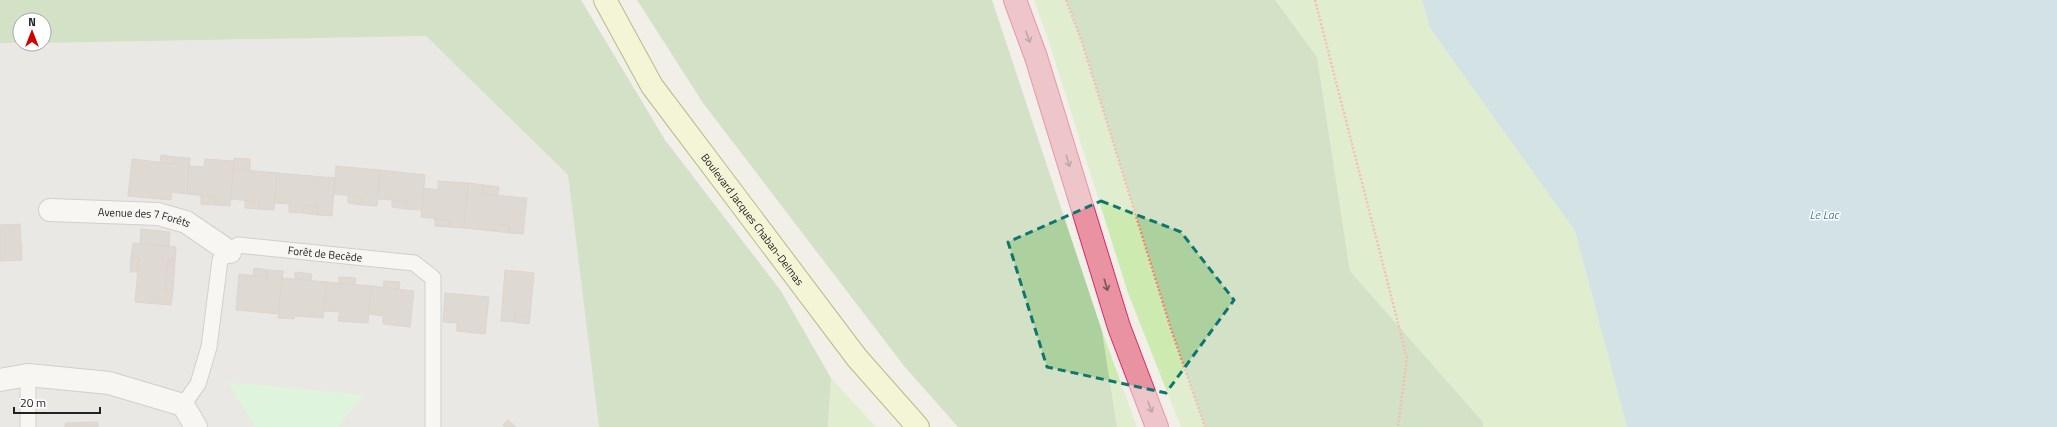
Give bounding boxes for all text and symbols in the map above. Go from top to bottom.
north arrow [12,12,52,52]
text: N [28,14,36,30]
one-way arrow [1025,30,1033,42]
street label: Boulevard Jacques Chaban-Delmas [697,150,808,289]
one-way arrow [1065,154,1072,167]
street label: Avenue des 7 Forêts [98,204,194,231]
water label: Le Lac [1809,205,1840,224]
street label: Forêt de Becède [287,242,363,266]
one-way arrow [1103,278,1110,291]
scale bar [14,389,100,415]
text: 20 m [20,393,46,412]
one-way arrow [1146,401,1154,413]

